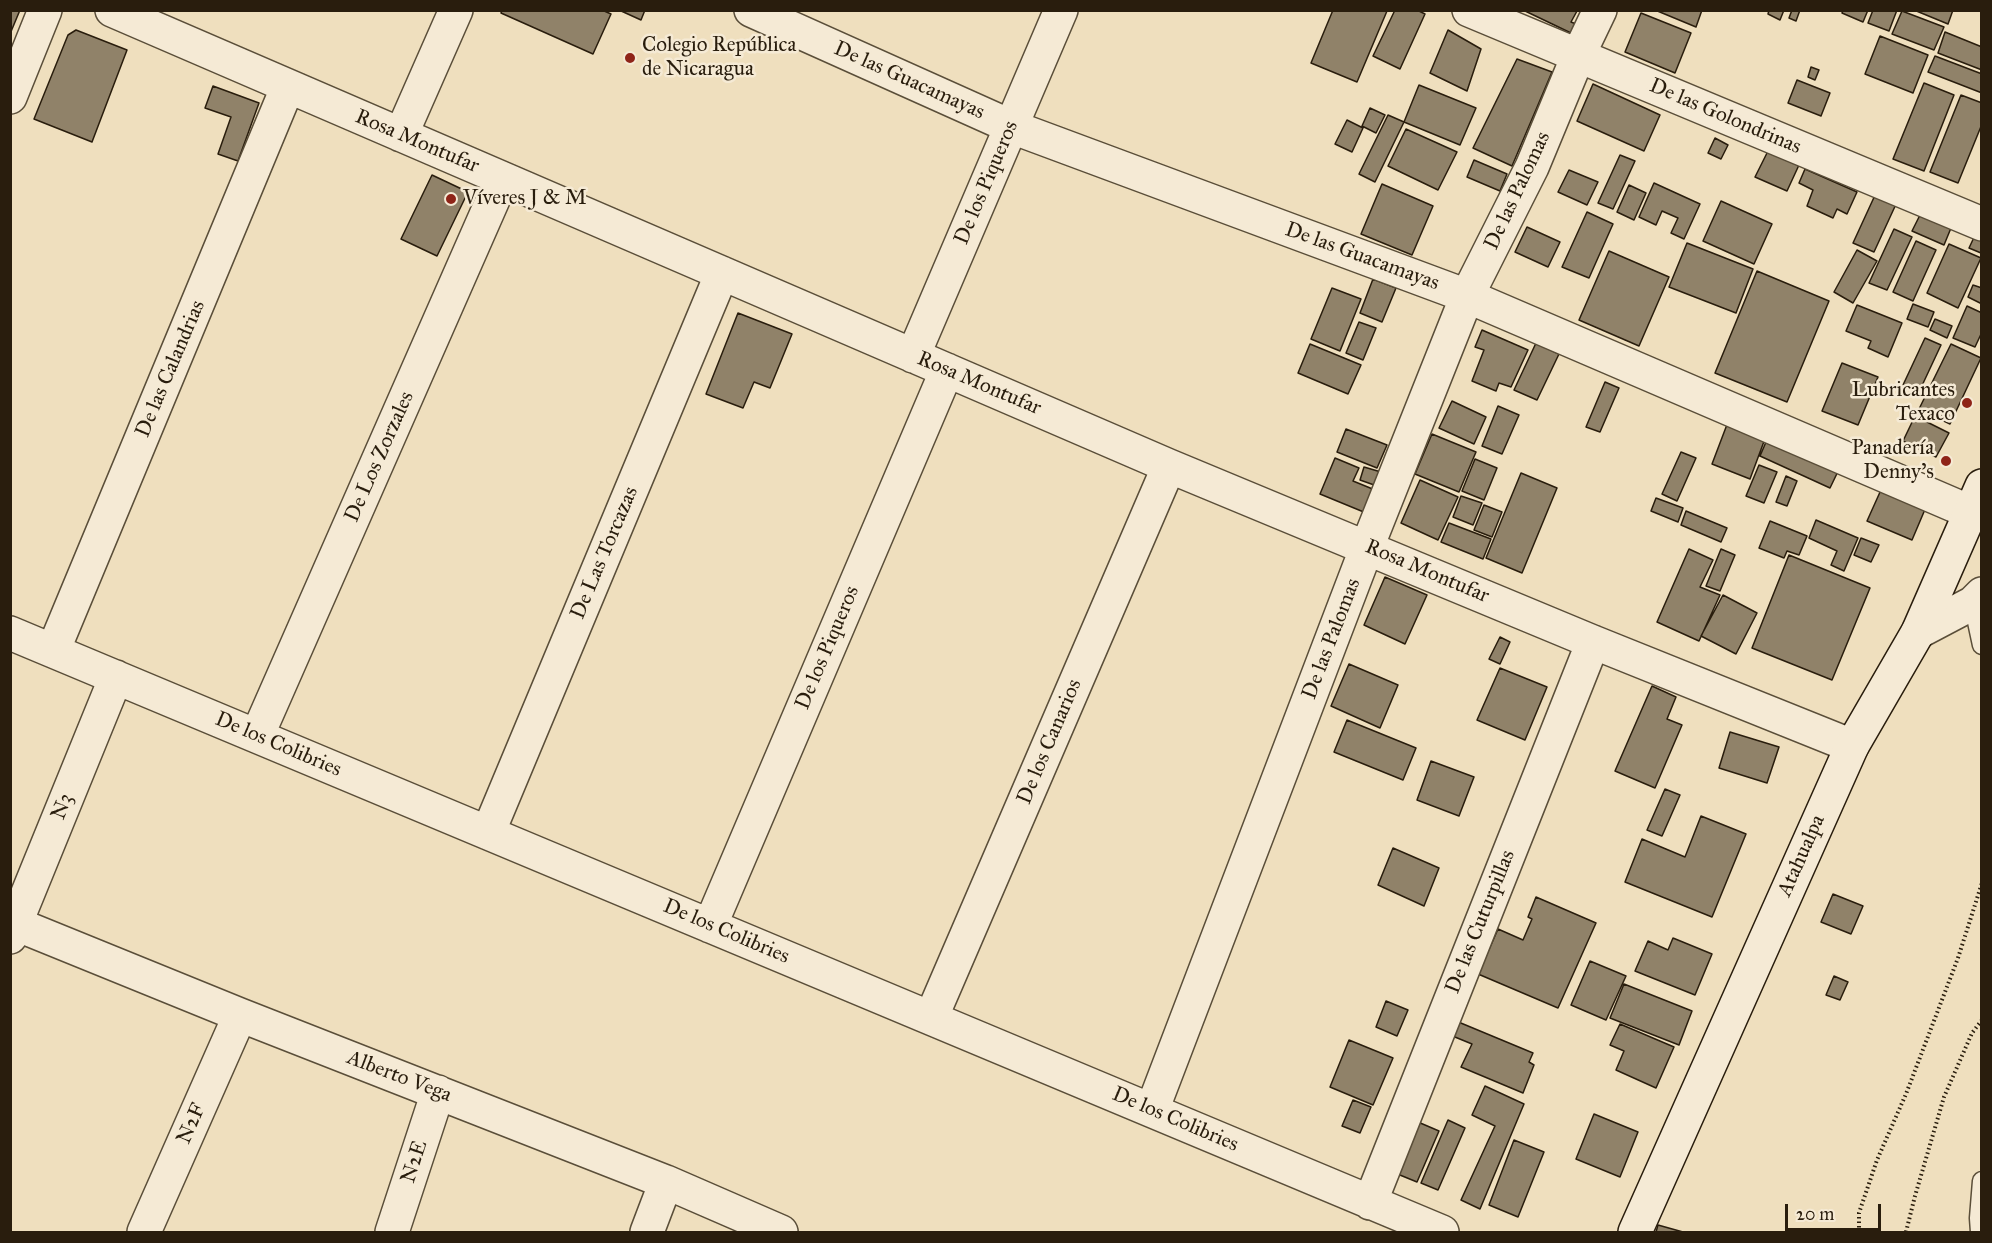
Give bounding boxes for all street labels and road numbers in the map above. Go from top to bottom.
street label: De las Guacamayas [830,36,988,126]
street label: De las Golondrinas [1645,74,1805,160]
street label: Rosa Montufar [351,105,483,179]
street label: De los Piqueros [950,117,1024,249]
street label: De las Palomas [1480,128,1556,254]
street label: De las Guacamayas [1281,217,1443,297]
street label: De las Calandrias [131,297,211,441]
street label: Rosa Montufar [913,347,1045,421]
street label: De Los Zorzales [340,388,420,526]
street label: De Las Torcazas [566,483,644,623]
street label: Rosa Montufar [1361,535,1493,609]
street label: De las Palomas [1297,575,1367,703]
street label: De los Piqueros [791,582,865,714]
street label: De los Canarios [1012,676,1088,808]
street label: De los Colibries [211,707,345,783]
street label: N3 [46,790,80,824]
street label: Atahualpa [1773,811,1831,901]
street label: De las Cuturpillas [1441,846,1521,998]
street label: De los Colibries [659,894,793,970]
street label: Alberto Vega [343,1046,455,1108]
street label: De los Colibries [1108,1082,1242,1158]
street label: N2F [172,1100,212,1148]
street label: N2E [396,1138,434,1186]

